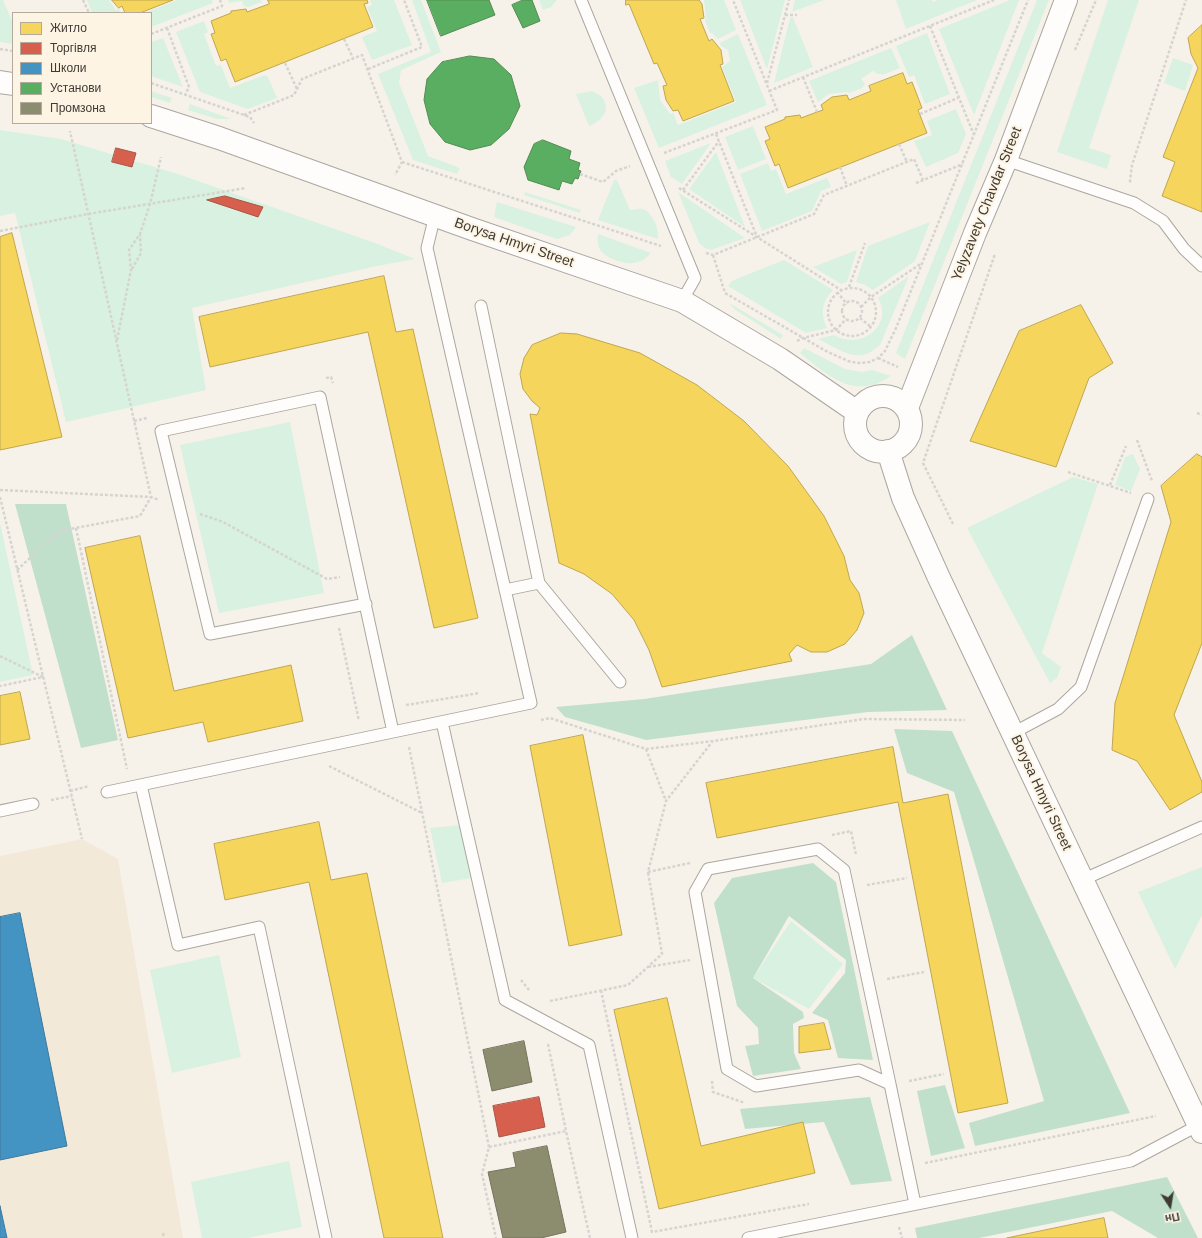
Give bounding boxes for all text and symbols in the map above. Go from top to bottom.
legend [12,12,152,124]
text: Житло [50,21,87,35]
text: Торгівля [50,41,96,55]
text: Школи [50,61,87,75]
text: Установи [50,81,101,95]
text: Промзона [50,101,105,115]
street label: Yelyzavety Chavdar Street [948,125,1026,283]
street label: Borysa Hmyri Street [452,215,576,271]
street label: Borysa Hmyri Street [1007,733,1075,853]
north arrow [1150,1186,1190,1226]
text: Пн [1164,1210,1181,1225]

